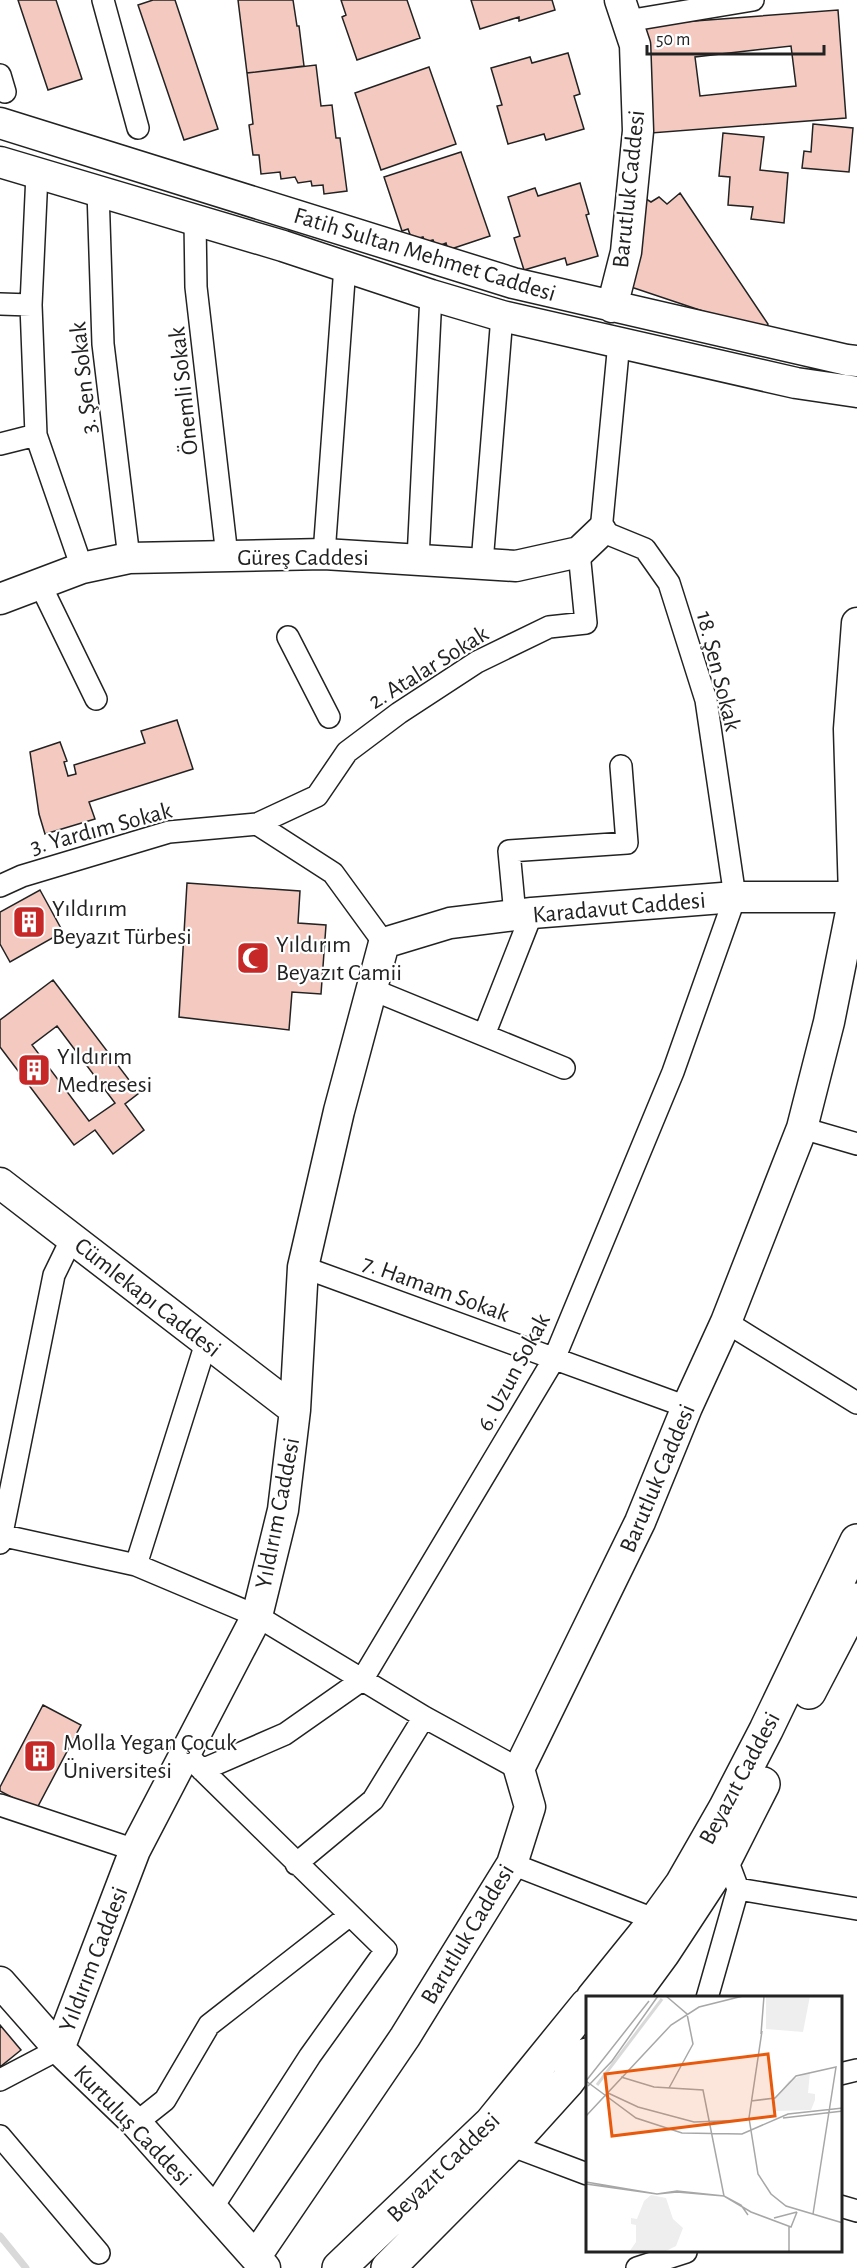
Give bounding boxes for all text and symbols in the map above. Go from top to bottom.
scale bar [647,18,824,56]
text: 50 m [656,31,690,49]
street label: Barutluk Caddesi [609,109,649,269]
street label: Fatih Sultan Mehmet Caddesi [291,204,559,306]
street label: 3. Şen Sokak [66,321,102,435]
street label: Önemli Sokak [164,326,203,456]
street label: Güreş Caddesi [237,546,369,570]
street label: 18. Şen Sokak [692,609,744,734]
street label: 2. Atalar Sokak [364,622,493,714]
street label: 3. Yardım Sokak [28,799,175,859]
street label: Karadavut Caddesi [532,888,707,928]
place label: Yıldırım Beyazıt Türbesi [52,897,192,949]
building icon: Yıldırım Beyazıt Türbesi [11,904,47,940]
place label: Yıldırım Beyazıt Camii [276,933,402,985]
mosque icon: Yıldırım Beyazıt Camii [235,940,271,976]
place label: Yıldırım Medresesi [57,1045,152,1097]
building icon: Yıldırım Medresesi [16,1052,52,1088]
street label: Cümlekapı Caddesi [70,1234,225,1362]
street label: 7. Hamam Sokak [359,1251,512,1327]
street label: 6. Uzun Sokak [473,1310,555,1435]
street label: Barutluk Caddesi [616,1401,700,1556]
street label: Yıldırım Caddesi [252,1436,304,1591]
street label: Beyazıt Caddesi [695,1708,785,1849]
place label: Molla Yegan Çocuk Üniversitesi [63,1731,237,1783]
building icon: Molla Yegan Çocuk Üniversitesi [22,1738,58,1774]
street label: Barutluk Caddesi [417,1860,519,2009]
street label: Yıldırım Caddesi [55,1883,133,2035]
inset map [586,1996,842,2253]
street label: Kurtuluş Caddesi [69,2061,196,2191]
street label: Beyazıt Caddesi [383,2108,505,2227]

